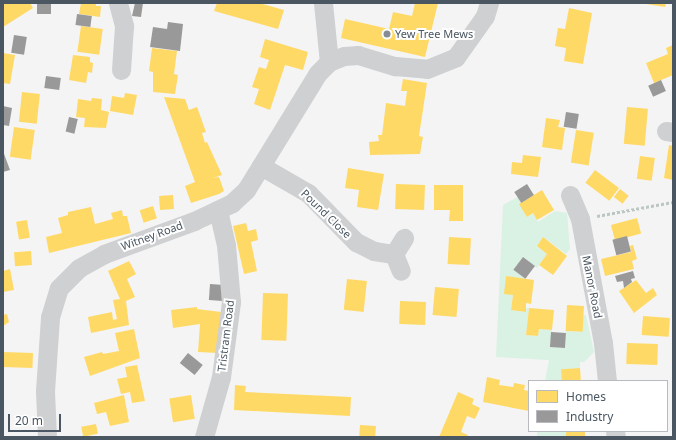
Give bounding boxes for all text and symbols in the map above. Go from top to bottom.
place label: Yew Tree Mews [395,27,473,41]
marker: Yew Tree Mews [382,29,392,39]
street label: Pound Close [298,187,354,241]
street label: Witney Road [119,219,185,253]
street label: Manor Road [579,255,605,319]
street label: Tristram Road [215,299,237,373]
legend [528,380,668,432]
text: Homes [566,388,606,405]
scale bar [10,406,63,432]
text: Industry [566,408,613,425]
text: 20 m [15,412,43,429]

